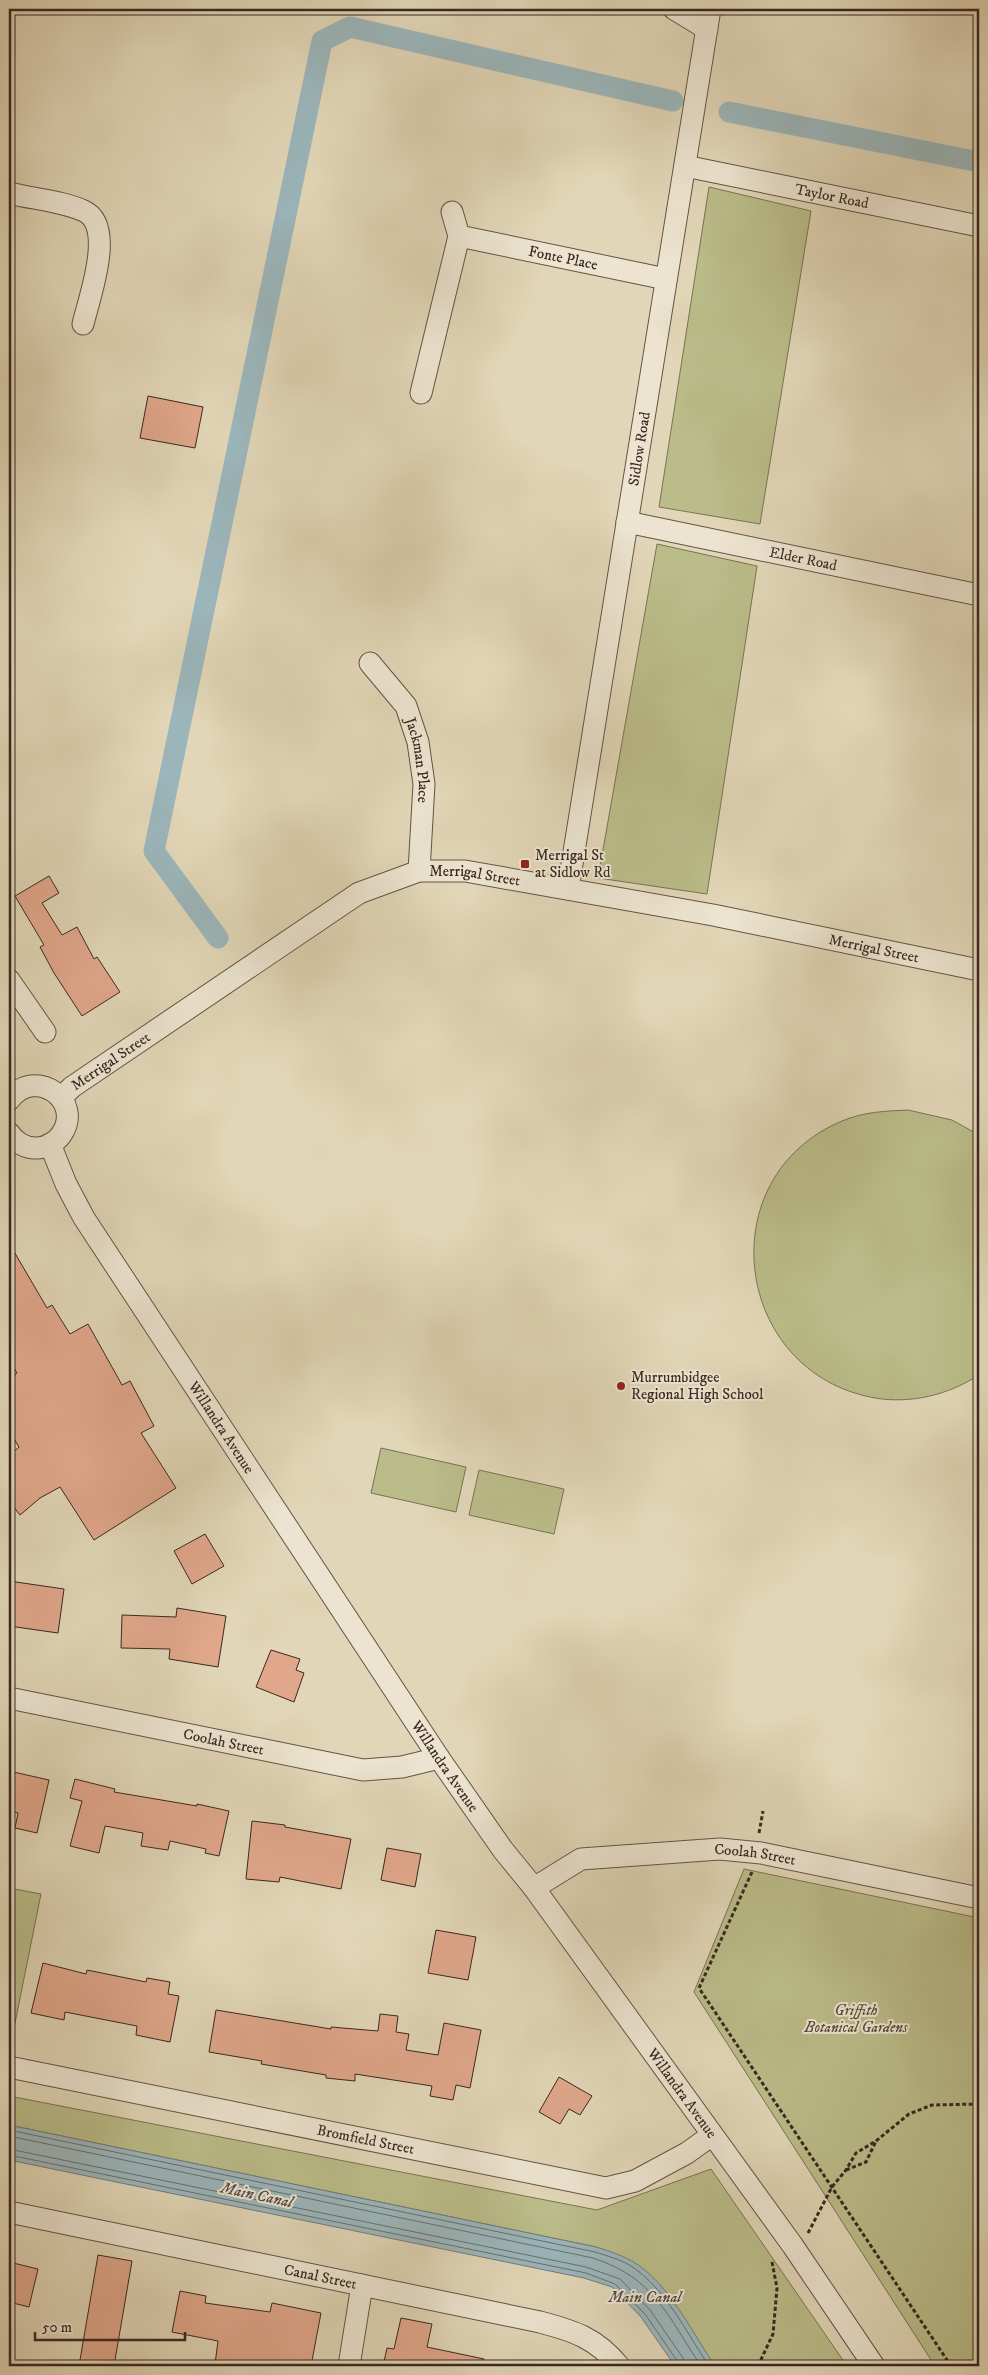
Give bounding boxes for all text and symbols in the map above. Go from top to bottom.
street label: Taylor Road [793,180,871,213]
street label: Fonte Place [527,242,599,275]
street label: Sidlow Road [624,410,655,487]
street label: Elder Road [768,543,839,575]
street label: Jackman Place [400,713,433,803]
place label: Merrigal St at Sidlow Rd [535,846,611,882]
marker: Merrigal St at Sidlow Rd [519,858,531,870]
street label: Merrigal Street [429,862,522,891]
street label: Merrigal Street [827,930,921,967]
street label: Merrigal Street [67,1028,154,1095]
place label: Murrumbidgee Regional High School [631,1368,764,1404]
street label: Willandra Avenue [183,1377,258,1477]
marker: Murrumbidgee Regional High School [615,1380,627,1392]
street label: Willandra Avenue [406,1716,483,1816]
street label: Coolah Street [181,1725,266,1760]
street label: Coolah Street [714,1840,798,1870]
park label: Griffith Botanical Gardens [803,2001,908,2037]
street label: Willandra Avenue [642,2044,721,2142]
street label: Bromfield Street [315,2121,416,2159]
water label: Main Canal [218,2177,296,2213]
street label: Canal Street [282,2260,359,2294]
water label: Main Canal [607,2287,683,2307]
scale bar [35,2310,185,2342]
text: 50 m [42,2318,72,2337]

